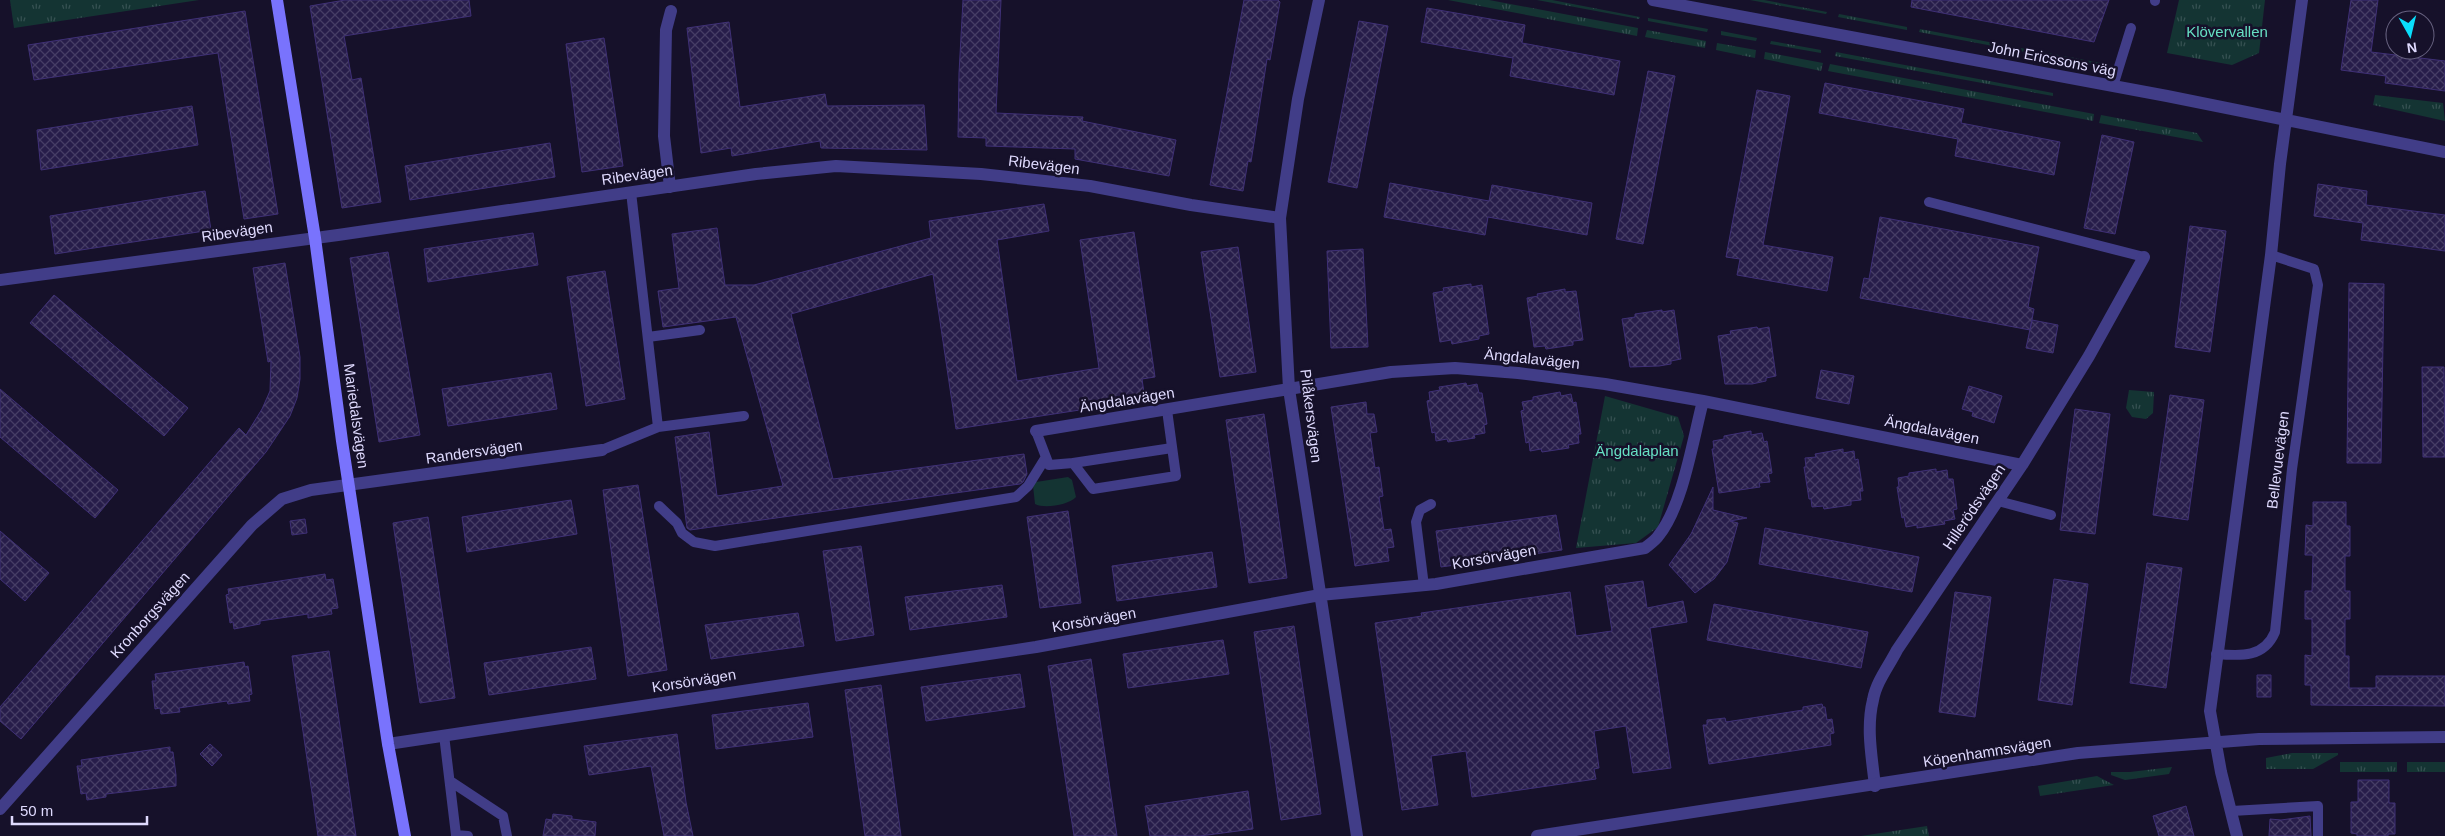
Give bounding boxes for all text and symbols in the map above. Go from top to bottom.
north arrow [2385,10,2435,60]
park label: Klövervallen [2186,23,2268,40]
street label: John Ericssons väg [1987,38,2118,79]
text: N [2406,39,2418,57]
street label: Ribevägen [1007,152,1081,177]
street label: Ribevägen [600,161,674,188]
street label: Ribevägen [200,218,274,245]
street label: Ängdalavägen [1483,345,1581,372]
street label: Mariedalsvägen [341,362,372,470]
street label: Pilåkersvägen [1297,368,1326,464]
street label: Ängdalavägen [1078,384,1176,415]
street label: Bellevuevägen [2263,410,2292,510]
street label: Ängdalavägen [1883,412,1981,447]
street label: Randersvägen [424,436,523,467]
park label: Ängdalaplan [1595,442,1679,459]
street label: Hillerödsvägen [1939,461,2008,553]
street label: Korsörvägen [1451,541,1537,572]
street label: Kronborgsvägen [106,568,193,661]
street label: Korsörvägen [1051,604,1137,635]
street label: Korsörvägen [651,665,737,696]
street label: Köpenhamnsvägen [1922,733,2052,770]
scale bar [12,794,148,826]
text: 50 m [20,802,53,819]

